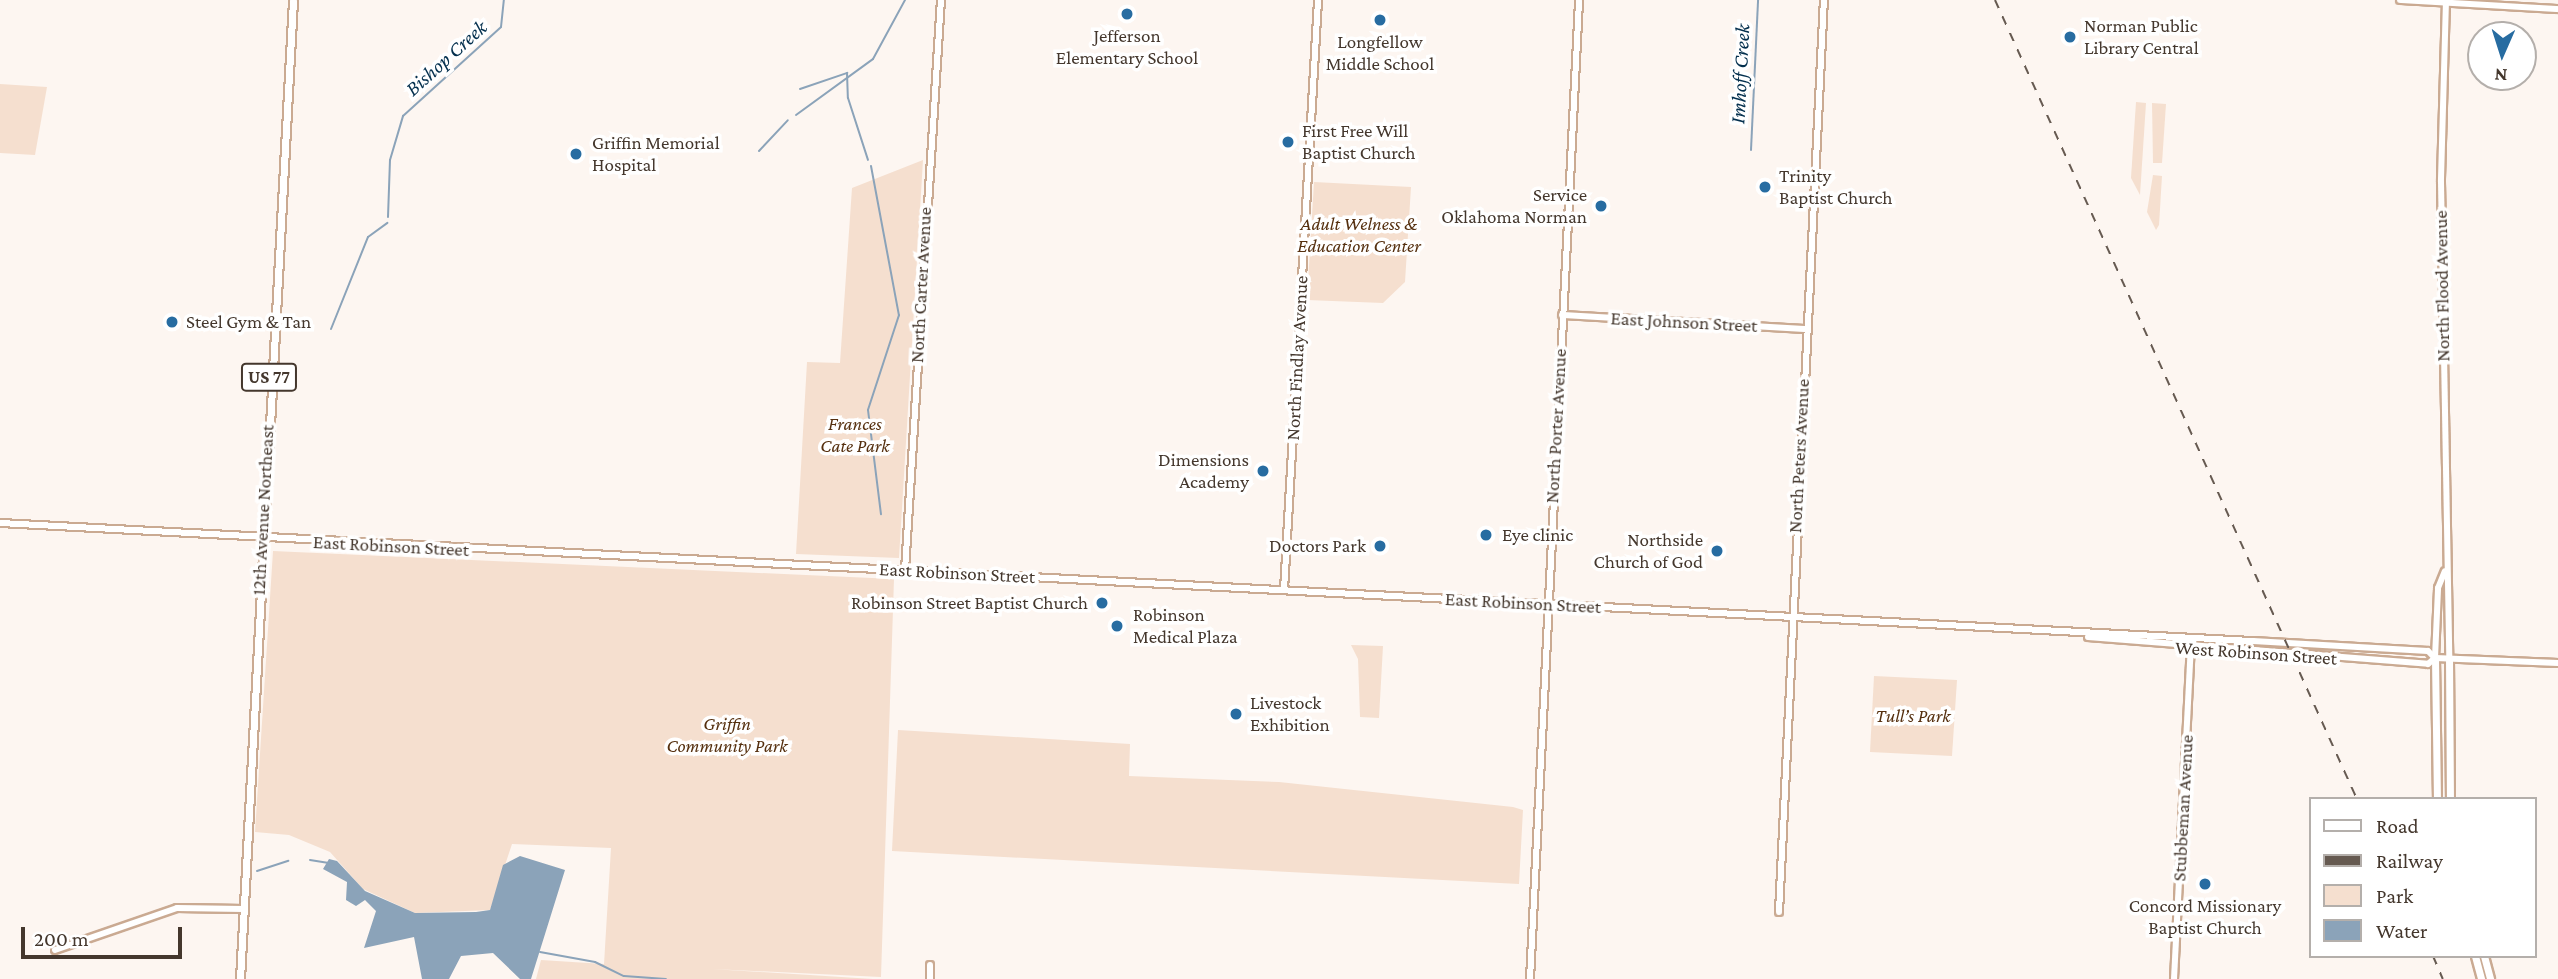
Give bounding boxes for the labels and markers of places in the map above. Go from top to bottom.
marker: Jefferson Elementary School [1119,6,1135,22]
marker: Longfellow Middle School [1372,12,1388,28]
place label: Norman Public Library Central [2084,15,2199,59]
place label: Jefferson Elementary School [1056,25,1198,69]
marker: Norman Public Library Central [2062,29,2078,45]
place label: Longfellow Middle School [1326,31,1434,75]
place label: First Free Will Baptist Church [1302,120,1416,164]
place label: Griffin Memorial Hospital [592,132,720,176]
marker: First Free Will Baptist Church [1280,134,1296,150]
marker: Griffin Memorial Hospital [566,144,586,164]
place label: Trinity Baptist Church [1779,165,1893,209]
marker: Trinity Baptist Church [1757,179,1773,195]
place label: Service Oklahoma Norman [1441,184,1587,228]
marker: Service Oklahoma Norman [1593,198,1609,214]
place label: Steel Gym & Tan [186,311,311,333]
marker: Steel Gym & Tan [164,314,180,330]
place label: Dimensions Academy [1158,449,1249,493]
marker: Dimensions Academy [1255,463,1271,479]
place label: Eye clinic [1502,524,1573,546]
marker: Eye clinic [1476,525,1496,545]
place label: Northside Church of God [1594,529,1703,573]
place label: Doctors Park [1269,535,1366,557]
marker: Doctors Park [1372,538,1388,554]
marker: Northside Church of God [1709,543,1725,559]
place label: Robinson Street Baptist Church [851,592,1088,614]
marker: Robinson Street Baptist Church [1094,595,1110,611]
place label: Robinson Medical Plaza [1133,604,1238,648]
marker: Robinson Medical Plaza [1107,616,1127,636]
place label: Livestock Exhibition [1250,692,1330,736]
marker: Livestock Exhibition [1228,706,1244,722]
marker: Concord Missionary Baptist Church [2197,876,2213,892]
place label: Concord Missionary Baptist Church [2129,895,2281,939]

